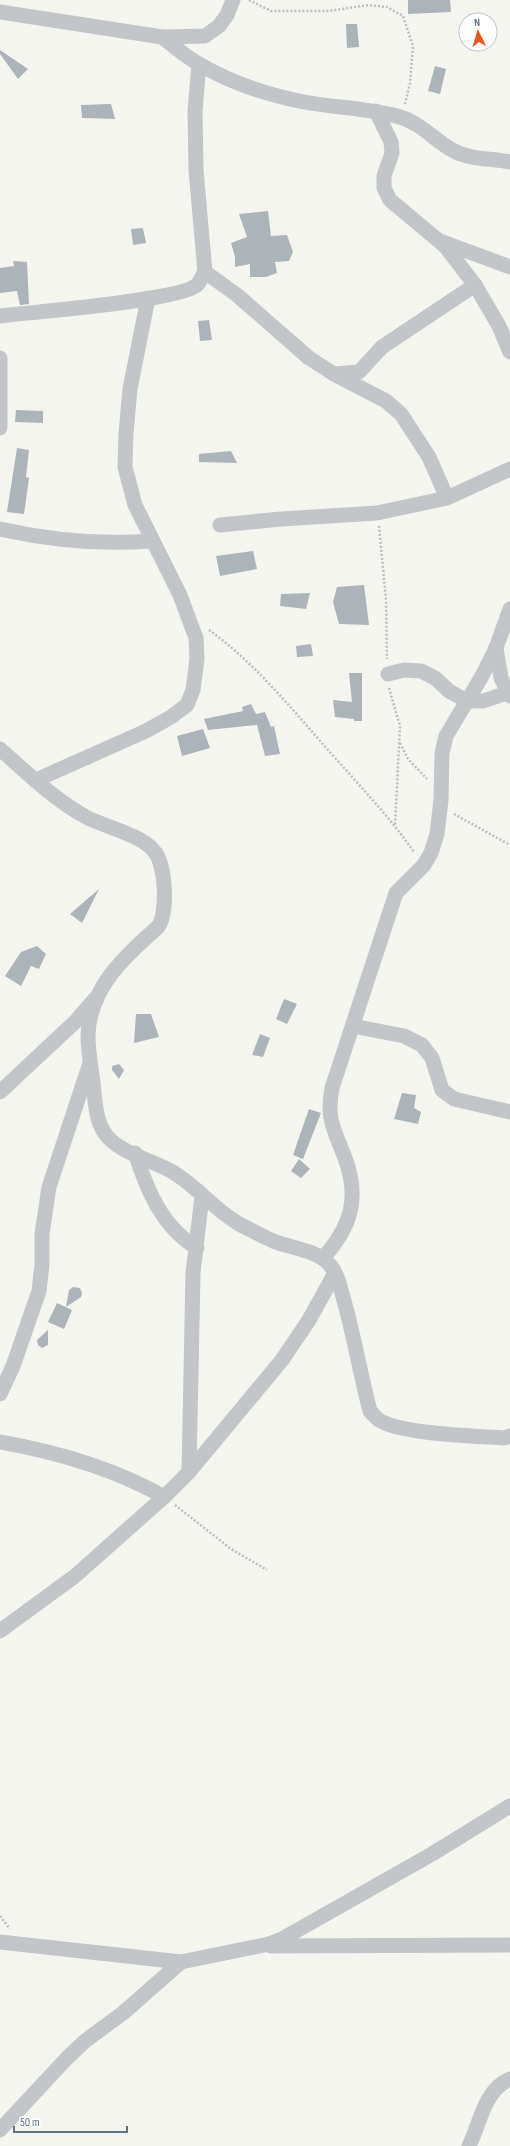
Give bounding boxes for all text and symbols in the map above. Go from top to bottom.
north arrow [458,12,498,52]
text: N [474,16,481,29]
scale bar [14,2108,127,2134]
text: 50 m [20,2115,40,2130]

